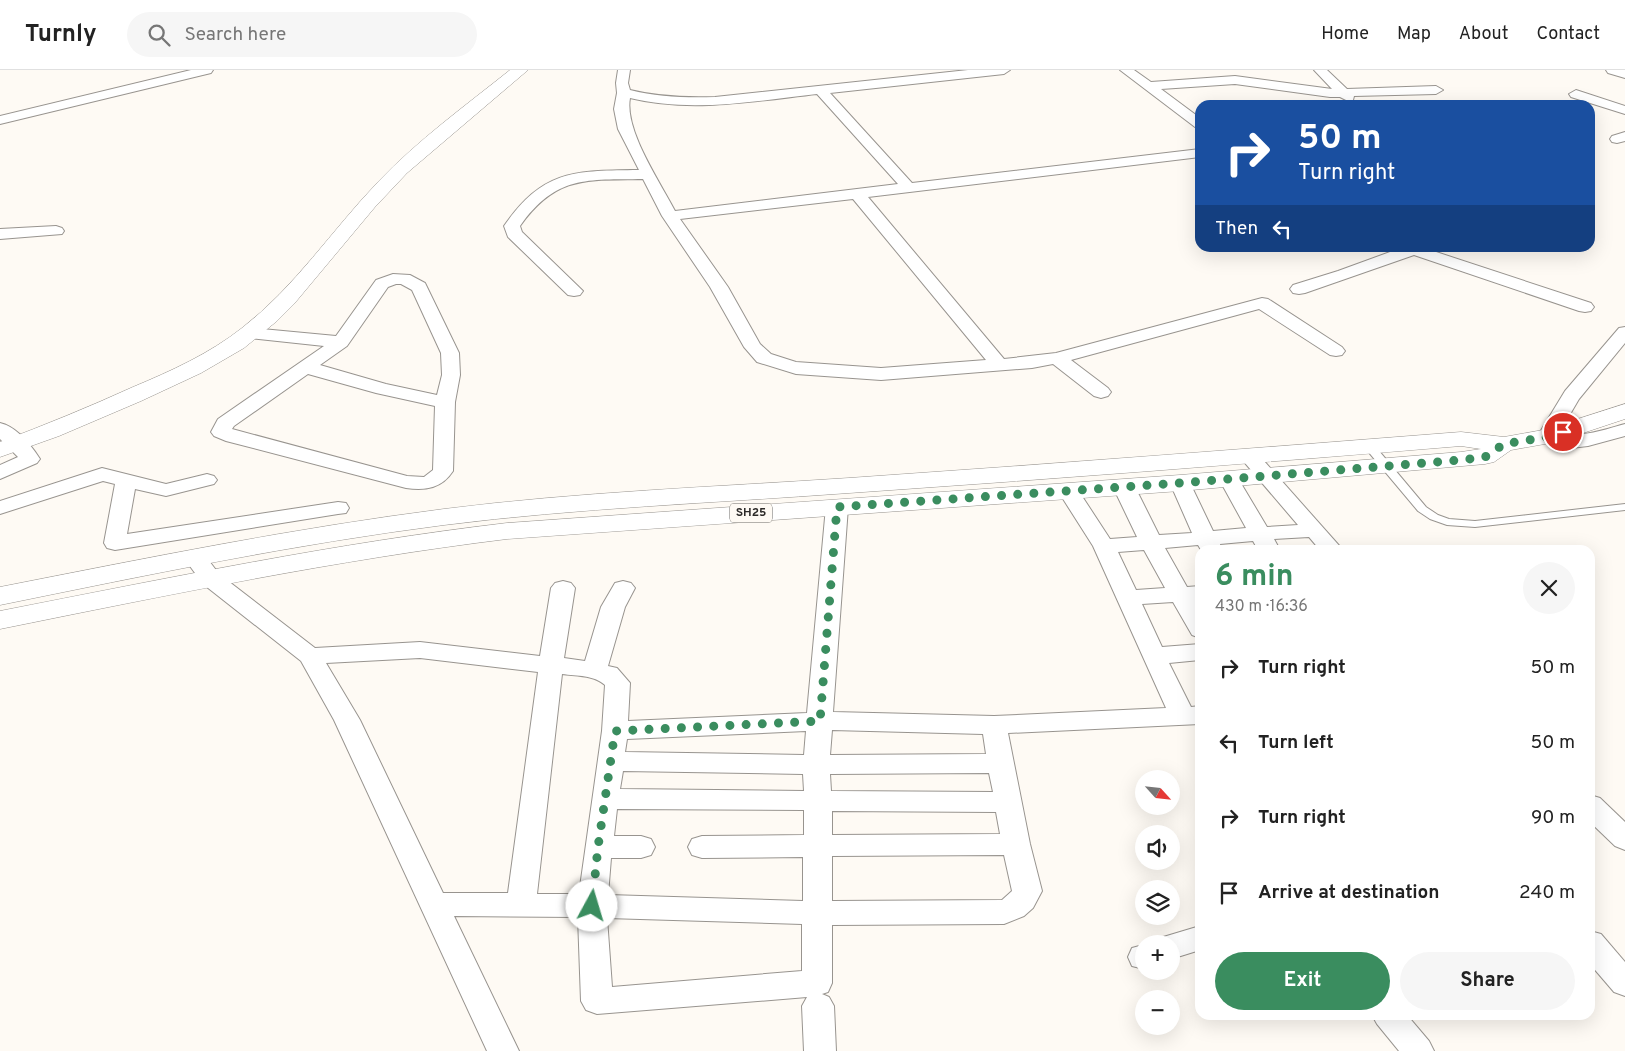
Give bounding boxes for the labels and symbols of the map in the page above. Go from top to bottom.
pin [1542,411,1584,453]
road number: SH25 [730,503,772,522]
north arrow [1135,770,1180,815]
position arrow [565,879,617,931]

